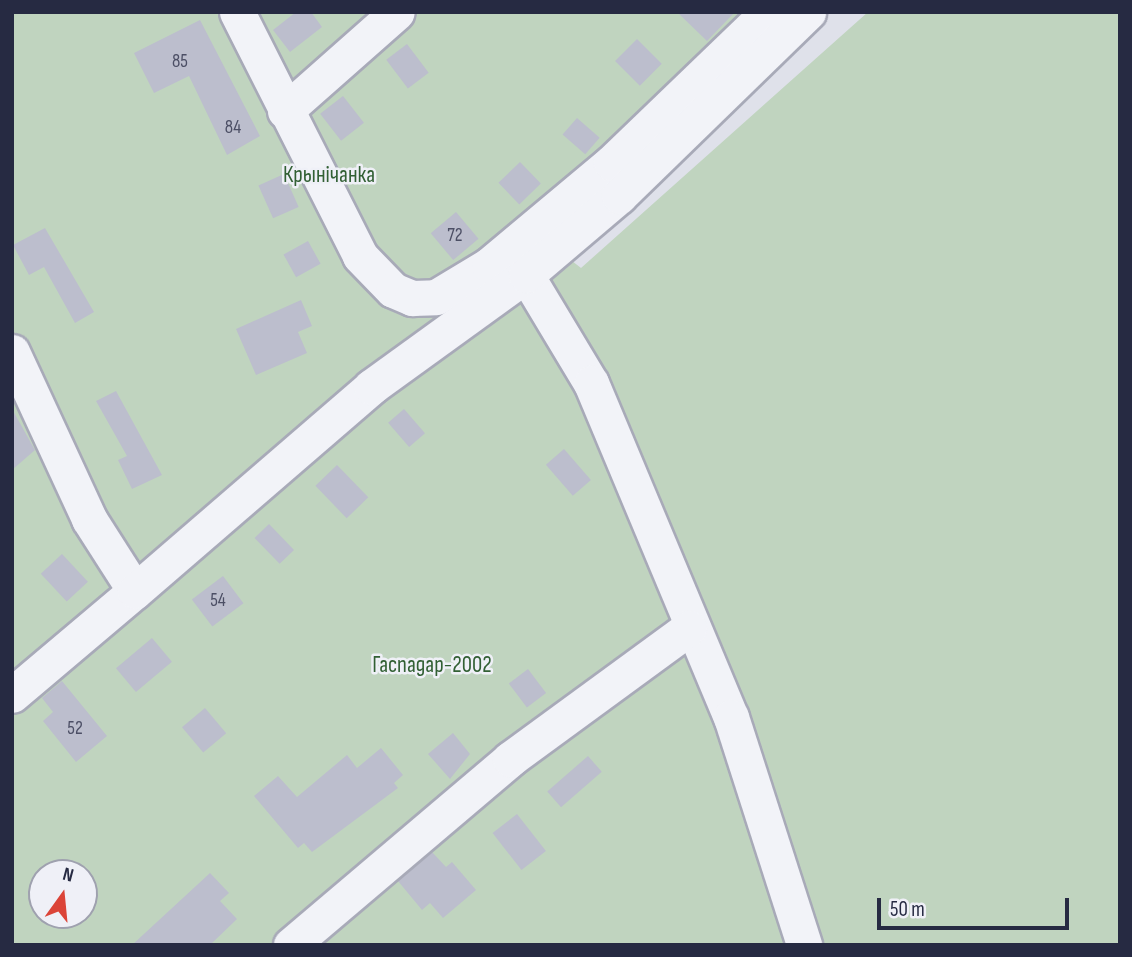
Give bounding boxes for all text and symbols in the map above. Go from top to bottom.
house number: 85 [172,51,188,73]
house number: 84 [225,117,241,139]
park label: Крынічанка [283,161,375,189]
house number: 72 [447,225,463,247]
house number: 54 [210,590,226,612]
park label: Гаспадар-2002 [372,651,492,679]
house number: 52 [67,718,83,740]
north arrow [28,859,98,929]
text: N [60,863,76,888]
scale bar [880,884,1072,928]
text: 50 m [890,897,925,922]

